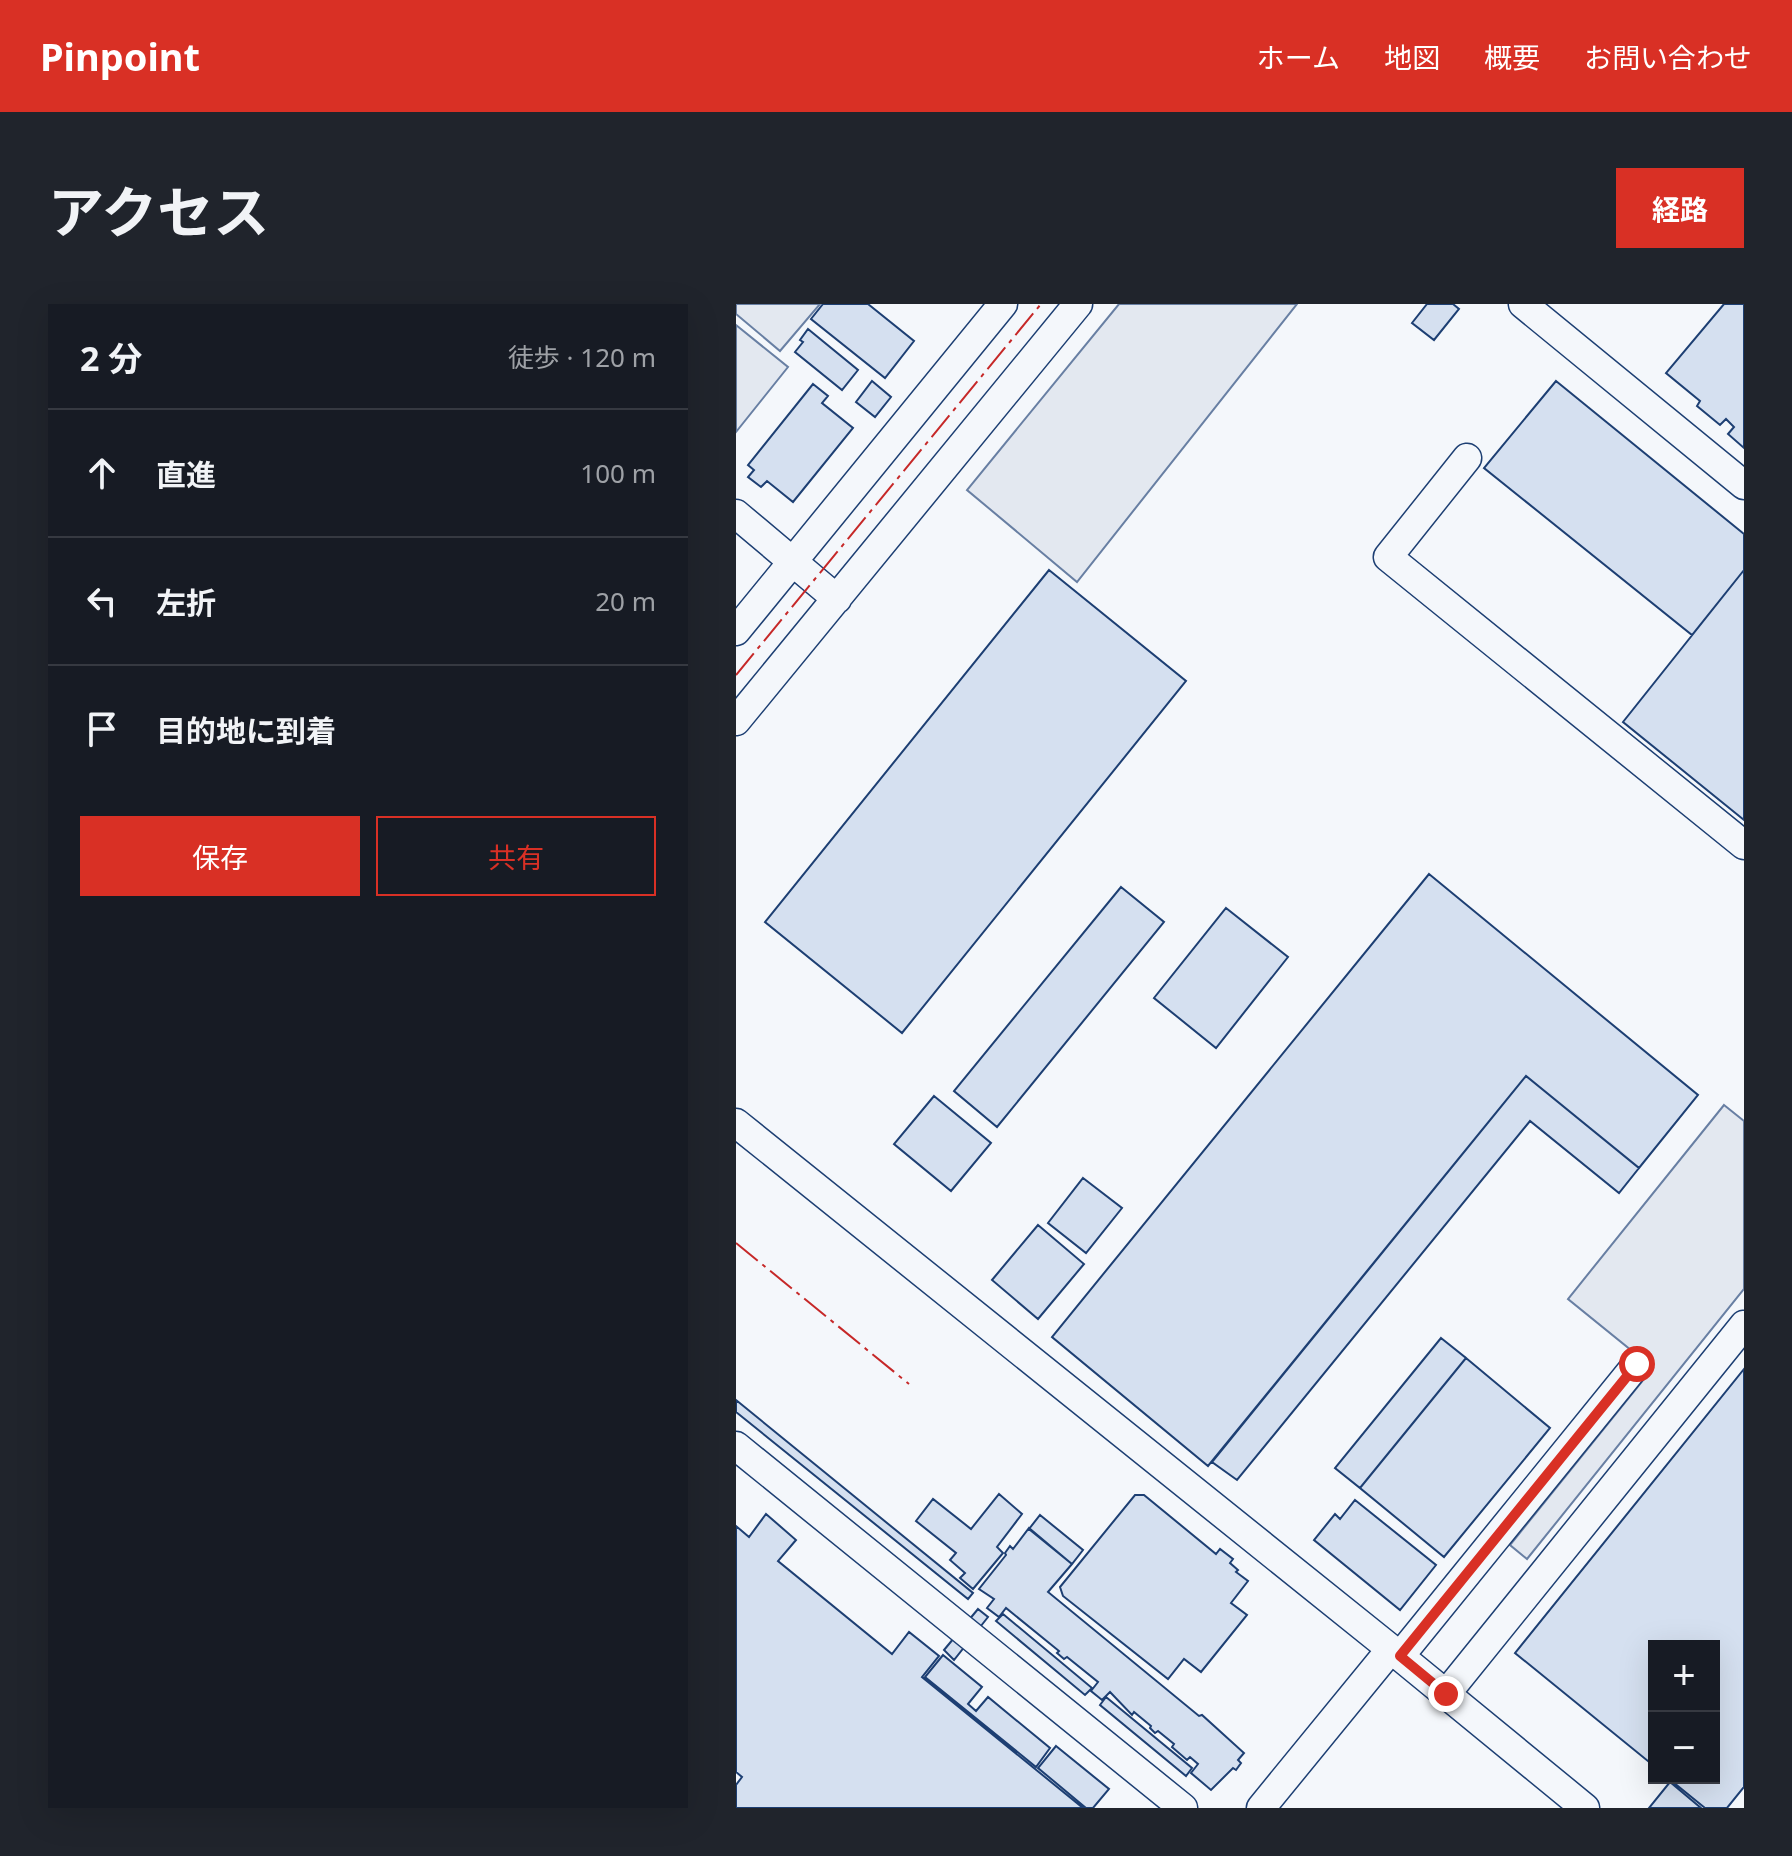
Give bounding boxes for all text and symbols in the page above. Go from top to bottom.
text: Pinpoint [40,30,200,82]
text: ホーム [1257,38,1340,76]
text: 地図 [1384,38,1440,76]
text: 概要 [1484,38,1540,76]
text: お問い合わせ [1584,38,1752,76]
button: 経路 [1616,168,1744,248]
text: アクセス [48,173,269,249]
text: 2 分 [80,335,142,381]
text: 徒歩 · 120 m [508,339,656,375]
icon: ahead [80,451,124,495]
text: 直進 [156,454,216,495]
text: 100 m [580,455,656,491]
icon: left [80,579,124,623]
text: 左折 [156,582,216,623]
text: 20 m [595,583,656,619]
icon: arrive [80,707,124,751]
text: 目的地に到着 [156,710,336,751]
button: 保存 [80,816,360,896]
button: 共有 [376,816,656,896]
route start [1619,1346,1655,1382]
map controls [1648,1640,1720,1784]
button: + [1648,1640,1720,1712]
route end [1428,1676,1464,1712]
button: − [1648,1712,1720,1784]

